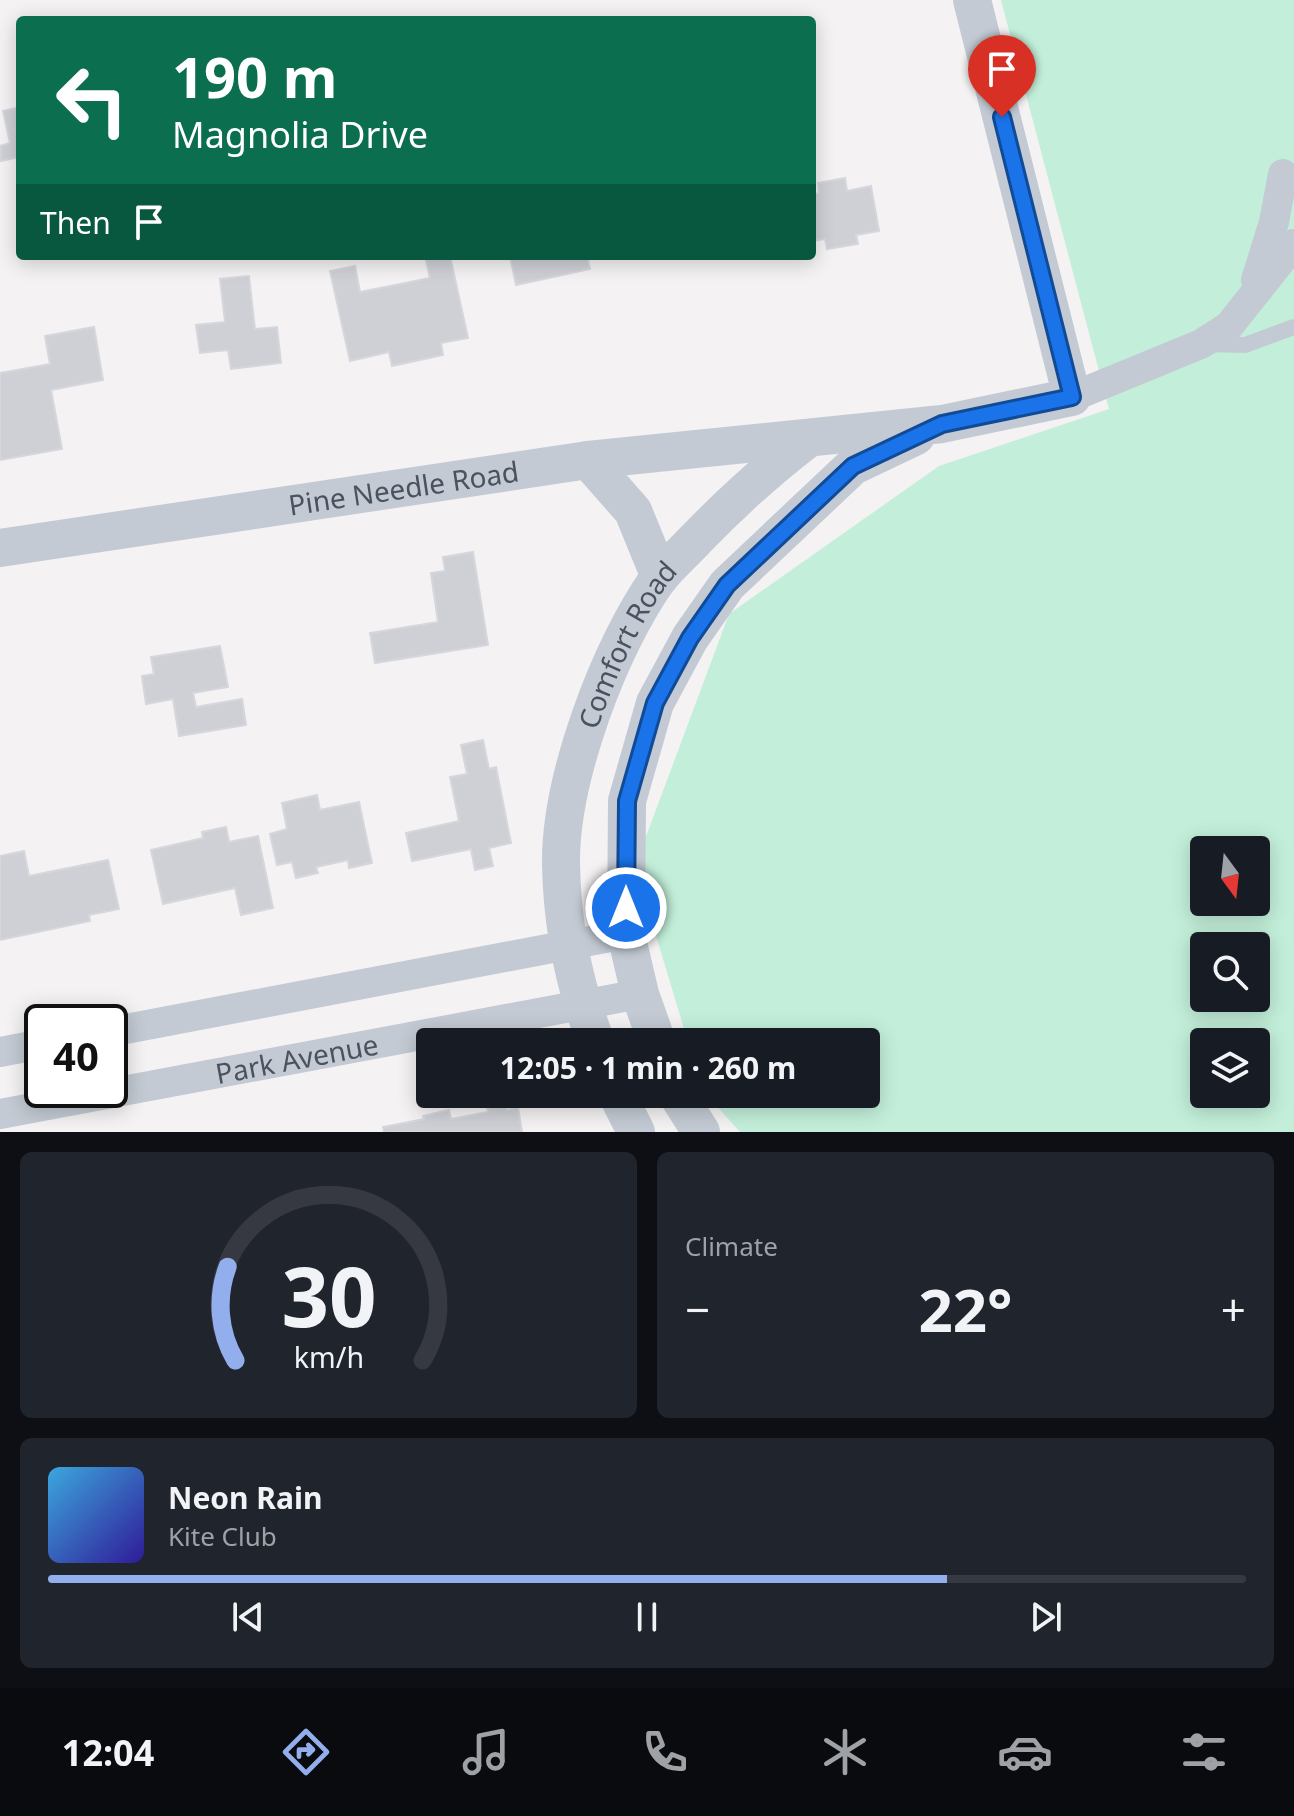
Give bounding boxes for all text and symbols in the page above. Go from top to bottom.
pin [968,35,1036,117]
text: 190 m [172,38,337,114]
icon: arrive [980,47,1024,91]
icon: left [40,48,144,152]
text: Magnolia Drive [172,110,428,159]
icon: arrive [127,200,171,244]
text: Then [40,202,111,243]
street label: Pine Needle Road [286,452,521,524]
street label: Comfort Road [569,552,684,733]
north arrow [1190,836,1270,916]
map controls [1190,836,1270,1108]
position arrow [584,866,668,950]
button: search [1190,932,1270,1012]
speed limit sign: 40 [24,1004,128,1108]
street label: Park Avenue [212,1024,381,1092]
button: layers [1190,1028,1270,1108]
text: 12:05 · 1 min · 260 m [500,1047,796,1088]
text: Climate [685,1228,778,1264]
text: 30 [281,1238,376,1351]
text: 22° [918,1268,1013,1350]
text: − [685,1279,710,1339]
text: + [1221,1279,1246,1339]
text: km/h [293,1337,364,1376]
text: Neon Rain [168,1477,322,1518]
text: Kite Club [168,1518,277,1554]
icon: previous [226,1595,270,1639]
icon: pause [625,1595,669,1639]
icon: next [1024,1595,1068,1639]
icon: directions [278,1724,334,1780]
icon: music [458,1724,514,1780]
icon: phone [637,1724,693,1780]
icon: climate [817,1724,873,1780]
icon: car [997,1724,1053,1780]
icon: filters [1176,1724,1232,1780]
text: 12:04 [62,1728,154,1777]

